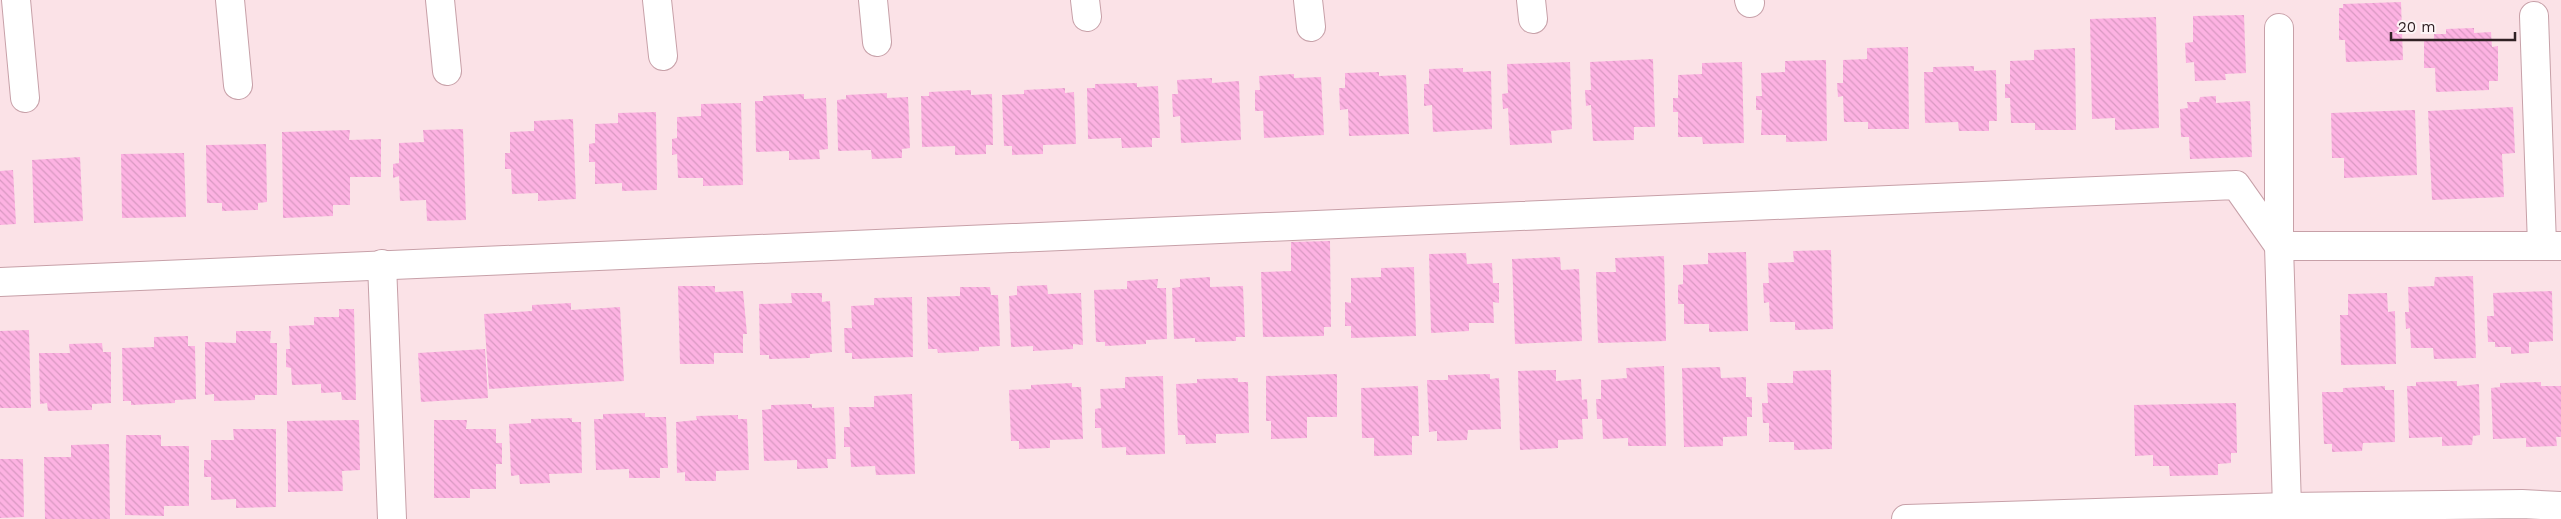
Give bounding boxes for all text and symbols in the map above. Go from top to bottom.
scale bar [2391,10,2515,42]
text: 20 m [2398,18,2436,36]

